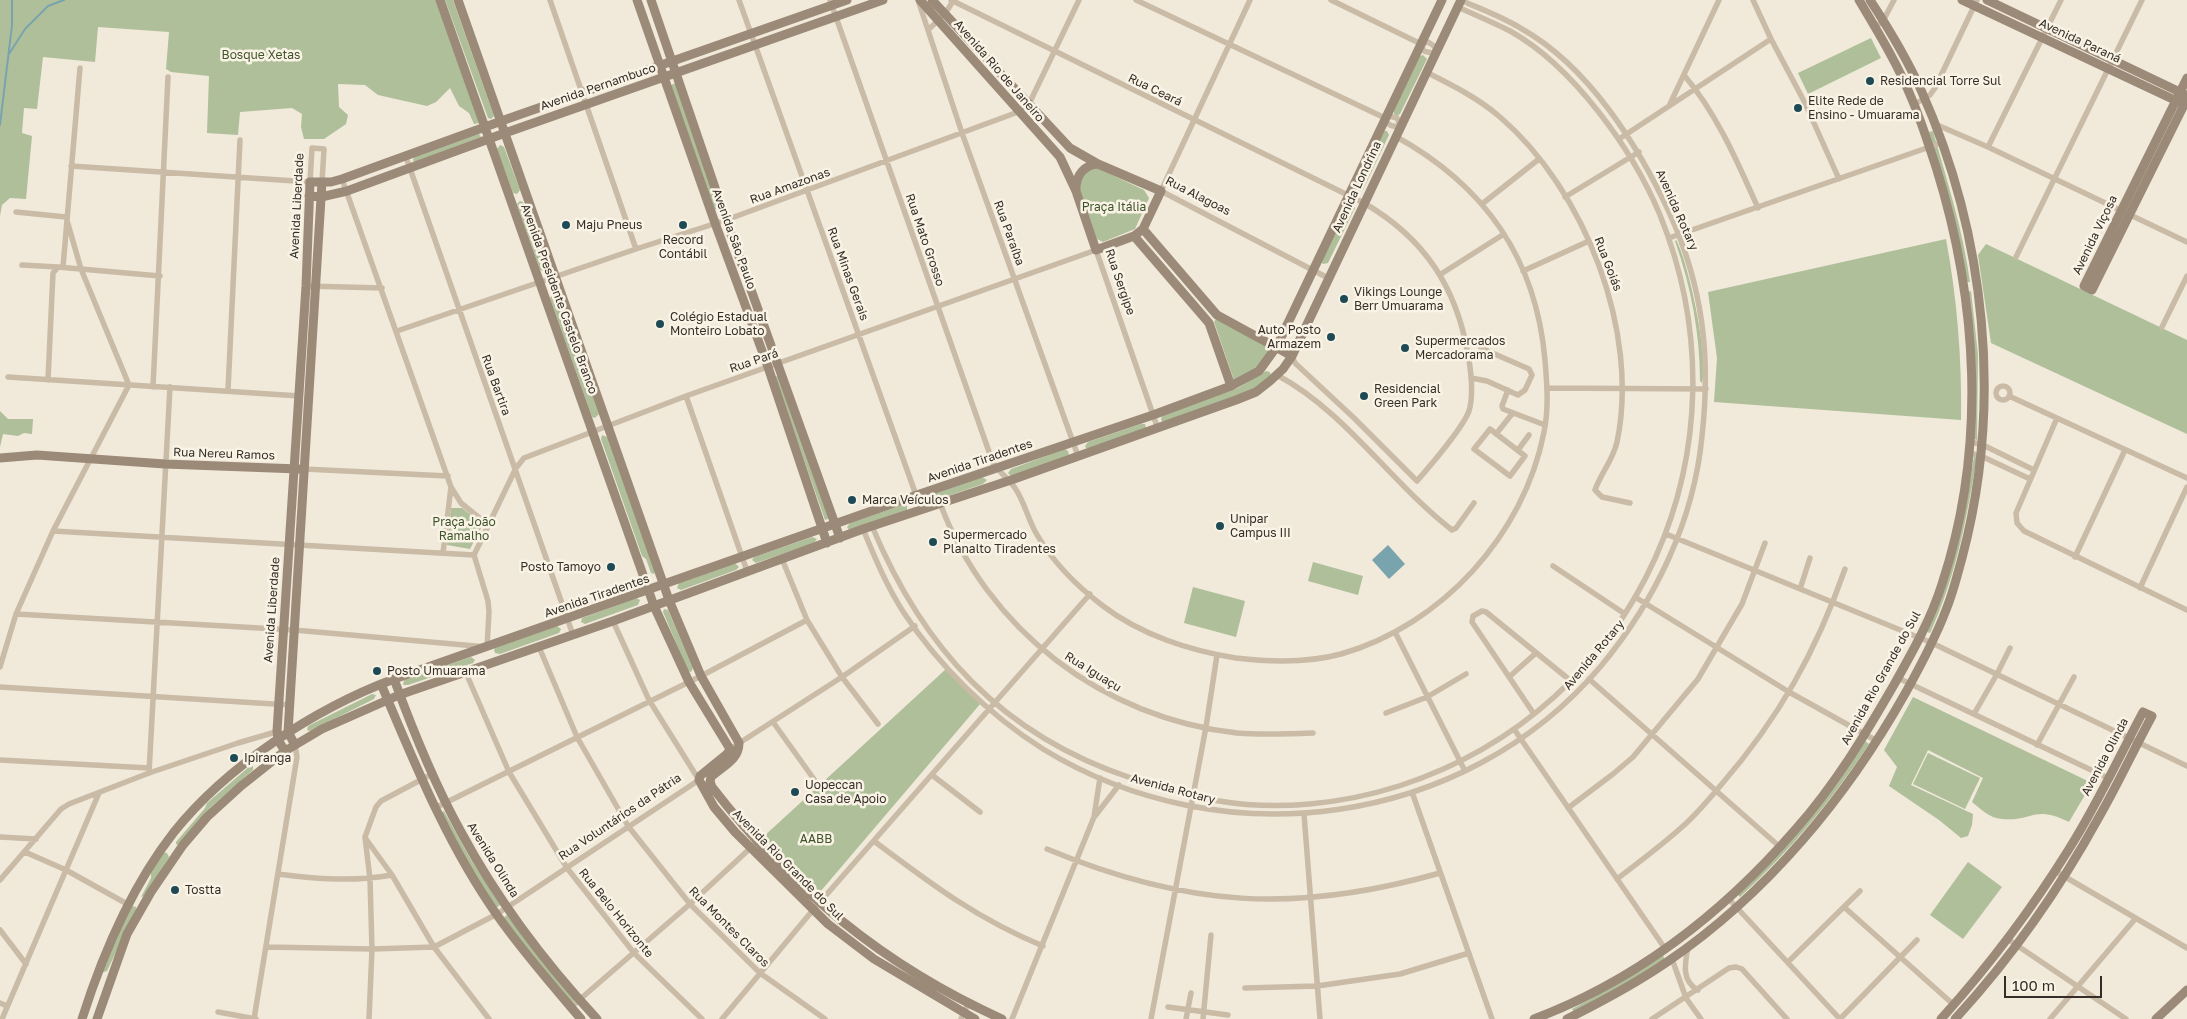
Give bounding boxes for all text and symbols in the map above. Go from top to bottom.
street label: Avenida Paraná [2037,16,2123,66]
street label: Avenida Rio de Janeiro [951,17,1047,125]
park label: Bosque Xetas [222,48,300,62]
street label: Avenida Pernambuco [538,60,658,114]
street label: Rua Ceará [1126,71,1184,109]
place label: Residencial Torre Sul [1880,74,2001,88]
marker: Residencial Torre Sul [1864,75,1876,87]
place label: Elite Rede de Ensino - Umuarama [1808,94,1920,122]
marker: Elite Rede de Ensino - Umuarama [1792,102,1804,114]
street label: Avenida Londrina [1330,139,1384,235]
street label: Avenida Liberdade [287,153,307,259]
street label: Rua Amazonas [748,165,832,207]
street label: Avenida Rotary [1653,167,1701,253]
street label: Rua Alagoas [1163,173,1233,219]
street label: Avenida São Paulo [709,187,759,291]
street label: Rua Mato Grosso [902,192,948,288]
street label: Avenida Viçosa [2070,193,2120,277]
street label: Rua Paraíba [991,198,1027,268]
park label: Praça Itália [1082,200,1146,214]
street label: Avenida Presidente Castelo Branco [518,202,600,396]
place label: Maju Pneus [576,218,642,232]
marker: Maju Pneus [560,219,572,231]
marker: Record Contábil [677,219,689,231]
street label: Rua Minas Gerais [824,225,872,323]
place label: Record Contábil [659,233,707,261]
street label: Rua Goiás [1591,235,1625,293]
street label: Rua Sergipe [1102,247,1138,317]
place label: Vikings Lounge Berr Umuarama [1354,285,1444,313]
marker: Vikings Lounge Berr Umuarama [1338,293,1350,305]
place label: Colégio Estadual Monteiro Lobato [670,310,767,338]
marker: Colégio Estadual Monteiro Lobato [654,318,666,330]
place label: Auto Posto Armazem [1258,323,1321,351]
marker: Auto Posto Armazem [1325,331,1337,343]
place label: Supermercados Mercadorama [1415,334,1505,362]
marker: Supermercados Mercadorama [1399,342,1411,354]
street label: Rua Pará [728,346,780,376]
street label: Rua Bartira [478,352,514,418]
place label: Residencial Green Park [1374,382,1441,410]
marker: Residencial Green Park [1358,390,1370,402]
street label: Avenida Tiradentes [926,436,1034,486]
street label: Rua Nereu Ramos [173,445,275,463]
place label: Marca Veículos [862,493,949,507]
marker: Marca Veículos [846,494,858,506]
place label: Unipar Campus III [1230,512,1291,540]
park label: Praça João Ramalho [432,515,496,543]
marker: Unipar Campus III [1214,520,1226,532]
place label: Supermercado Planalto Tiradentes [943,528,1056,556]
marker: Supermercado Planalto Tiradentes [927,536,939,548]
street label: Avenida Liberdade [261,557,283,663]
place label: Posto Tamoyo [520,560,601,574]
marker: Posto Tamoyo [605,561,617,573]
street label: Avenida Tiradentes [543,571,651,621]
street label: Avenida Rio Grande do Sul [1838,608,1924,748]
street label: Avenida Rotary [1560,617,1628,693]
street label: Rua Iguaçu [1062,649,1124,695]
place label: Posto Umuarama [387,664,485,678]
marker: Posto Umuarama [371,665,383,677]
street label: Avenida Olinda [2078,716,2132,798]
place label: Ipiranga [244,751,291,765]
marker: Ipiranga [228,752,240,764]
street label: Rua Voluntários da Pátria [556,771,684,863]
street label: Avenida Rotary [1129,771,1217,807]
place label: Uopeccan Casa de Apoio [805,778,886,806]
marker: Uopeccan Casa de Apoio [789,786,801,798]
street label: Avenida Rio Grande do Sul [730,807,846,923]
street label: Avenida Olinda [464,820,522,900]
park label: AABB [800,832,832,846]
street label: Rua Belo Horizonte [576,866,656,960]
place label: Tostta [185,883,221,897]
marker: Tostta [169,884,181,896]
street label: Rua Montes Claros [686,884,772,970]
scale bar [2007,966,2104,998]
text: 100 m [2012,976,2055,994]

